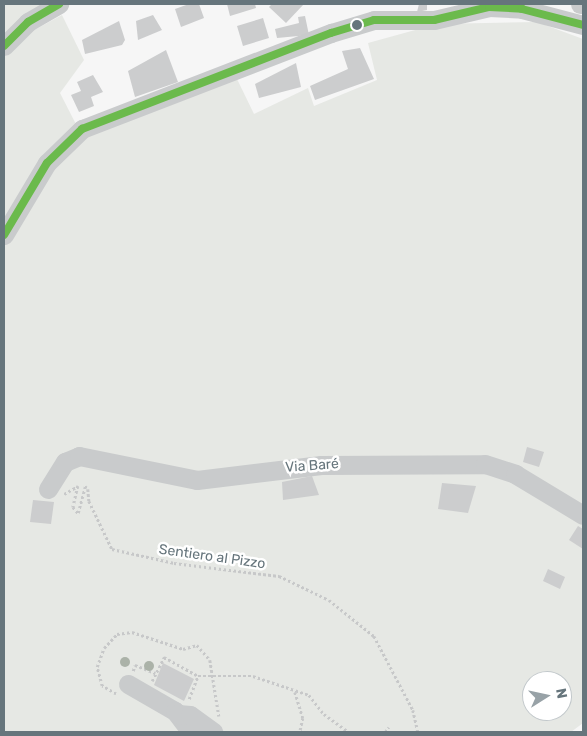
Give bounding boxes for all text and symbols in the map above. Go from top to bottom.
unlabelled marker [352,20,362,30]
street label: Via Baré [285,456,339,476]
street label: Sentiero al Pizzo [158,541,266,573]
north arrow [522,671,572,721]
text: N [552,687,571,700]

